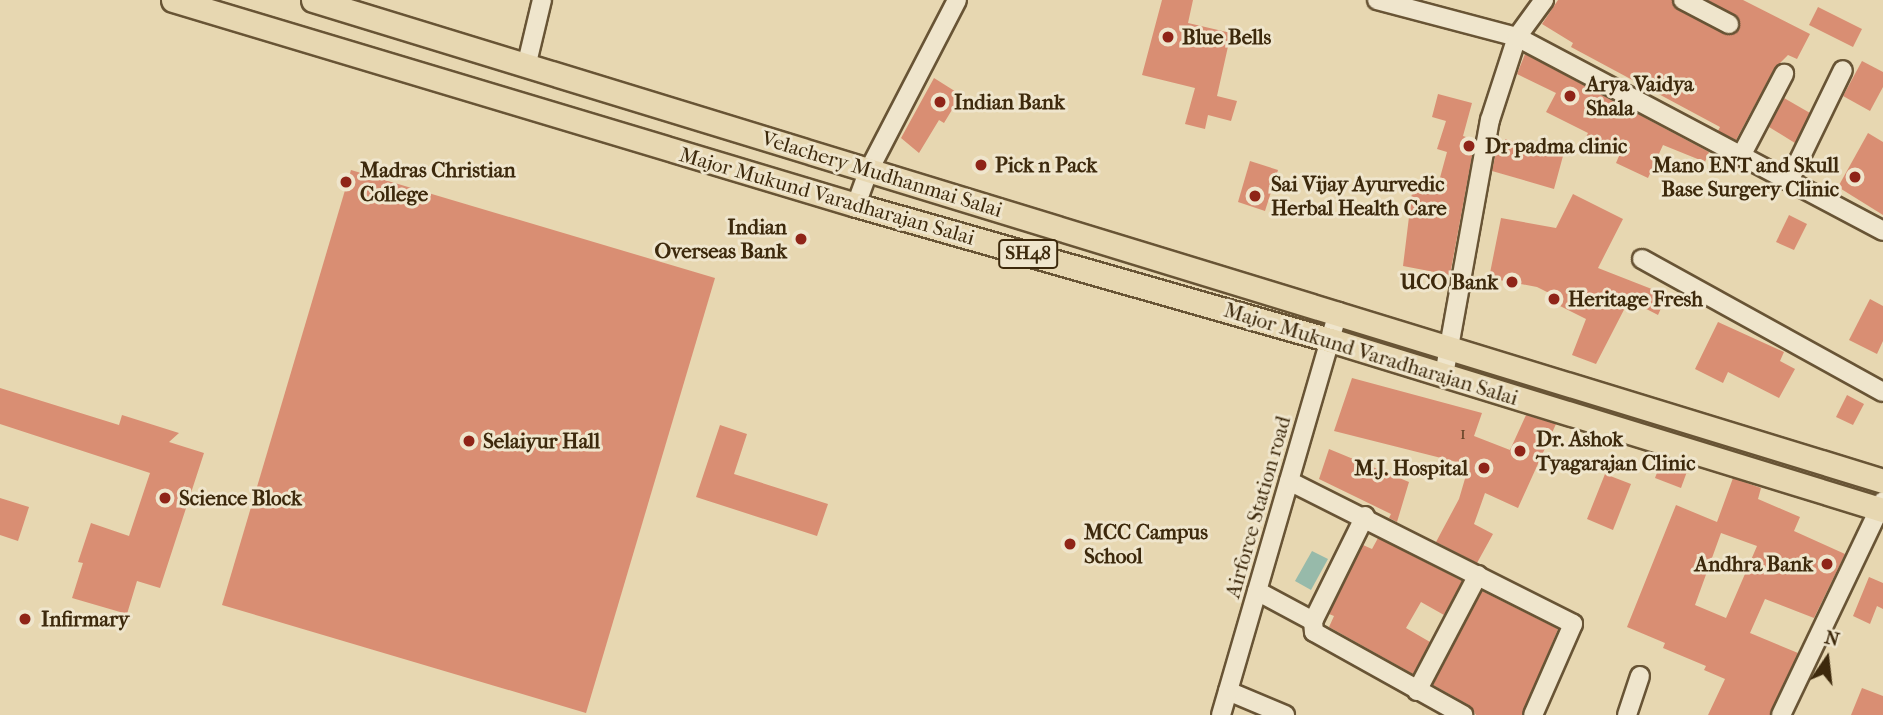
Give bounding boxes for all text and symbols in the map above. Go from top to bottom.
place label: Blue Bells [1182,24,1271,50]
marker: Blue Bells [1160,29,1176,45]
place label: Arya Vaidya Shala [1586,71,1694,121]
marker: Arya Vaidya Shala [1560,86,1580,106]
place label: Indian Bank [954,89,1065,115]
marker: Indian Bank [932,94,948,110]
street label: Velachery Mudhanmai Salai [759,125,1005,223]
place label: Dr padma clinic [1485,133,1627,159]
marker: Dr padma clinic [1459,136,1479,156]
street label: Major Mukund Varadharajan Salai [676,142,978,250]
place label: Pick n Pack [995,152,1097,178]
place label: Mano ENT and Skull Base Surgery Clinic [1653,152,1839,202]
place label: Madras Christian College [360,157,516,207]
marker: Pick n Pack [973,157,989,173]
marker: Mano ENT and Skull Base Surgery Clinic [1845,167,1865,187]
place label: Sai Vijay Ayurvedic Herbal Health Care [1271,171,1447,221]
marker: Madras Christian College [338,174,354,190]
marker: Sai Vijay Ayurvedic Herbal Health Care [1245,186,1265,206]
place label: Indian Overseas Bank [654,214,787,264]
marker: Indian Overseas Bank [793,231,809,247]
road number: SH48 [996,238,1060,270]
place label: UCO Bank [1400,269,1498,295]
marker: UCO Bank [1504,274,1520,290]
place label: Heritage Fresh [1568,286,1703,312]
marker: Heritage Fresh [1546,291,1562,307]
street label: Major Mukund Varadharajan Salai [1221,297,1521,411]
street label: Airforce Station road [1220,413,1296,601]
house number: 1 [1460,423,1466,445]
place label: Dr. Ashok Tyagarajan Clinic [1536,426,1695,476]
place label: Selaiyur Hall [483,428,600,454]
marker: Selaiyur Hall [461,433,477,449]
marker: Dr. Ashok Tyagarajan Clinic [1510,441,1530,461]
place label: M.J. Hospital [1354,455,1468,481]
marker: M.J. Hospital [1474,458,1494,478]
place label: Science Block [179,485,302,511]
marker: Science Block [157,490,173,506]
place label: MCC Campus School [1084,519,1208,569]
marker: MCC Campus School [1062,536,1078,552]
place label: Andhra Bank [1695,551,1813,577]
marker: Andhra Bank [1819,556,1835,572]
place label: Infirmary [41,606,129,632]
marker: Infirmary [15,609,35,629]
north arrow [1792,624,1862,694]
text: N [1822,626,1842,651]

